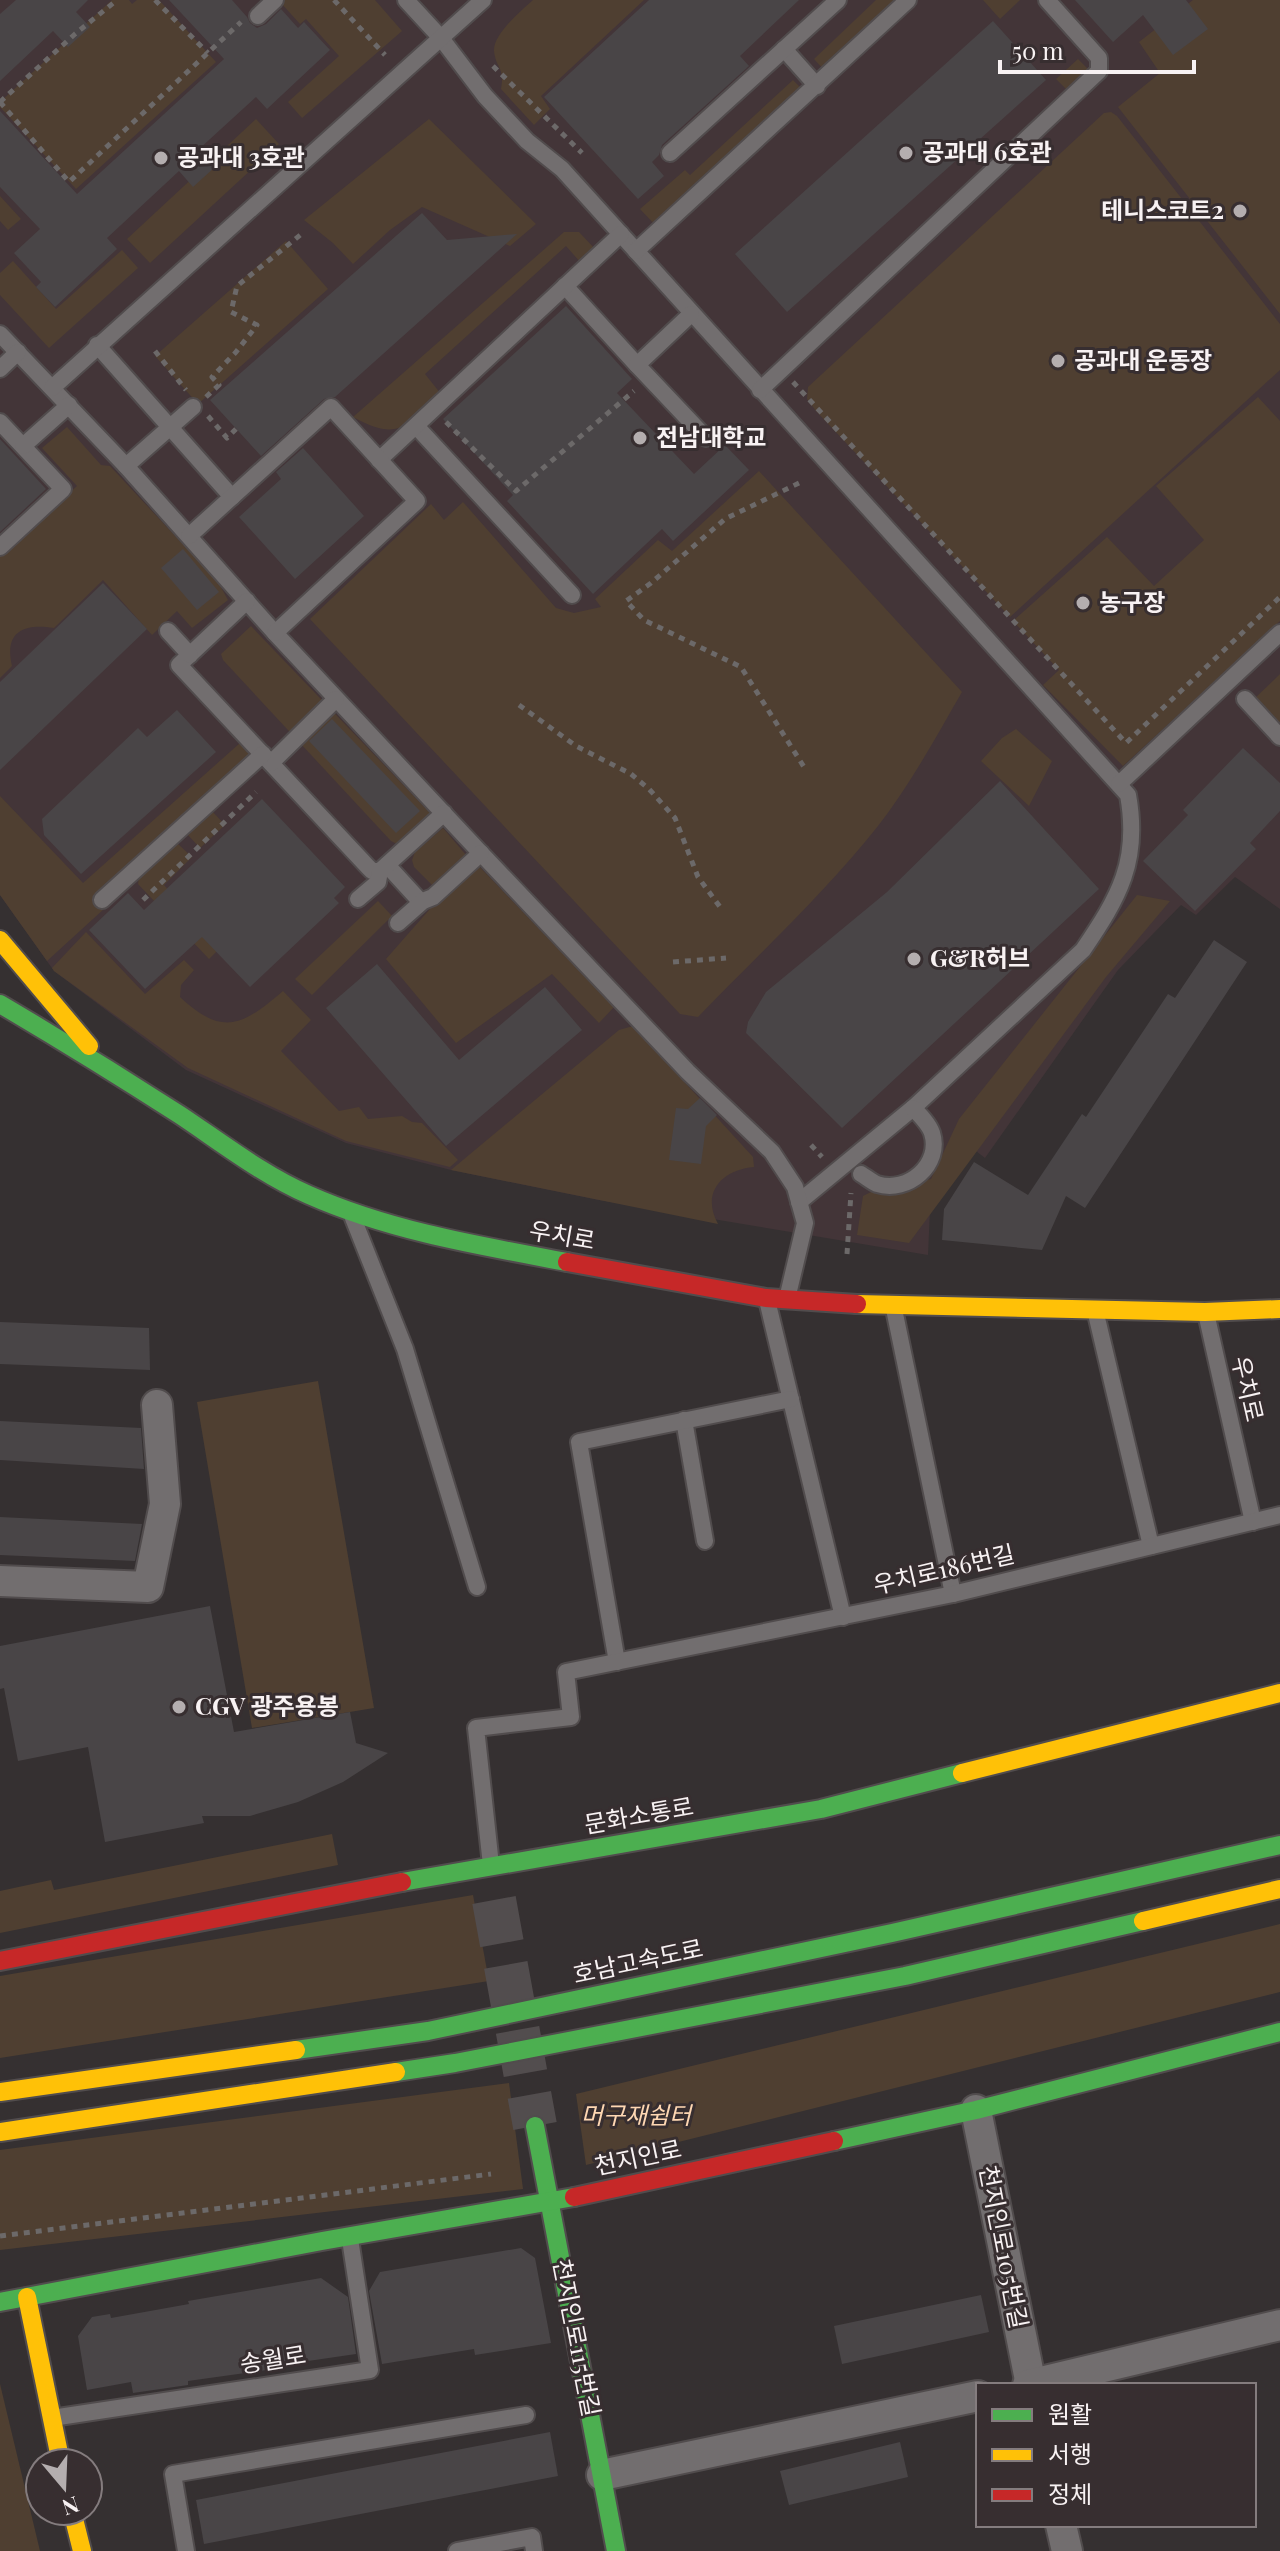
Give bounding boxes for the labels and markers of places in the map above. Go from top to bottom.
place label: 공과대 6호관 [922,135,1051,167]
place label: 공과대 3호관 [177,140,305,172]
marker: 공과대 6호관 [897,144,915,162]
marker: 공과대 3호관 [152,149,170,167]
place label: 테니스코트2 [1101,193,1224,225]
marker: 테니스코트2 [1231,202,1249,220]
place label: 공과대 운동장 [1074,343,1212,375]
marker: 공과대 운동장 [1049,352,1067,370]
place label: 전남대학교 [656,420,766,452]
marker: 전남대학교 [631,429,649,447]
place label: 농구장 [1099,585,1165,617]
marker: 농구장 [1074,594,1092,612]
place label: G&R허브 [930,941,1030,973]
marker: G&R허브 [905,950,923,968]
place label: CGV 광주용봉 [195,1689,339,1721]
marker: CGV 광주용봉 [170,1698,188,1716]

